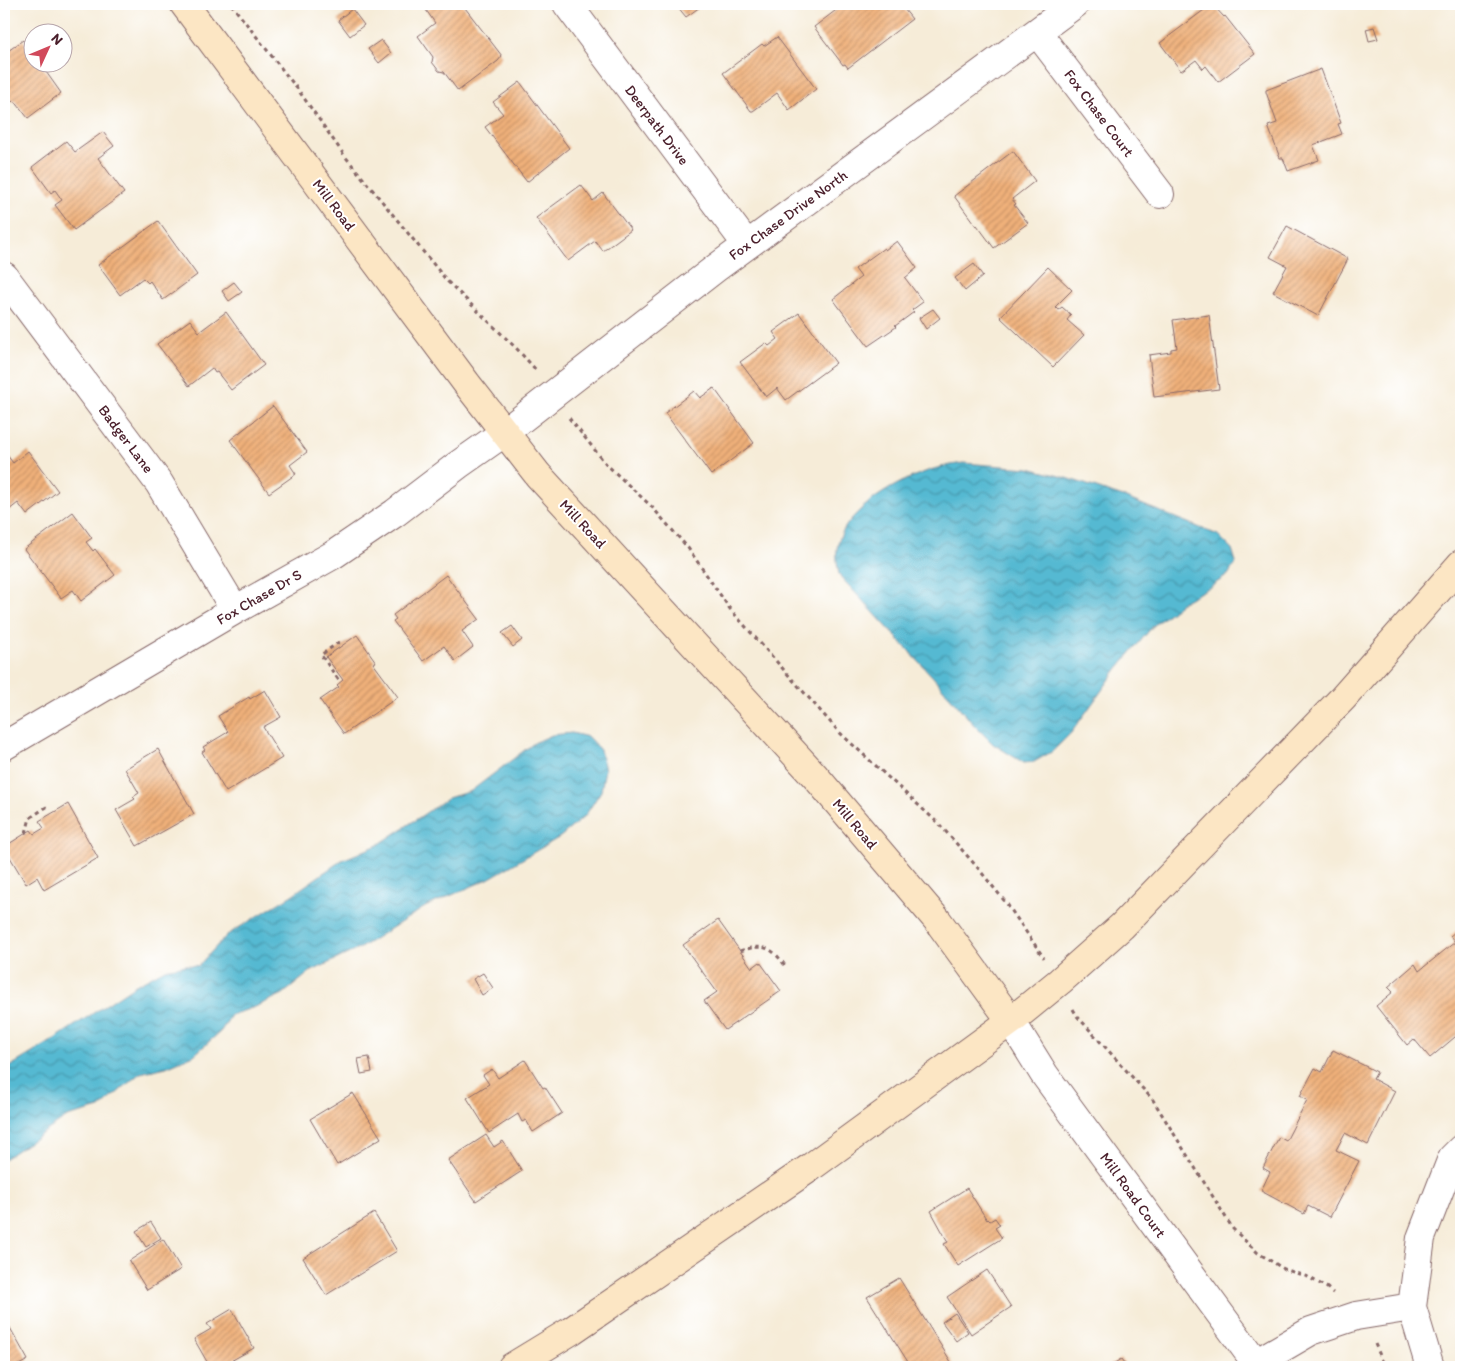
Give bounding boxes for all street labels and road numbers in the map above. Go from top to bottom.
street label: Fox Chase Court [1060,66,1138,161]
street label: Deerpath Drive [621,81,693,169]
street label: Fox Chase Drive North [725,166,851,264]
street label: Mill Road [309,175,359,235]
street label: Badger Lane [94,401,158,477]
street label: Mill Road [556,496,610,552]
street label: Fox Chase Dr S [213,565,305,629]
street label: Mill Road [829,795,881,853]
street label: Mill Road Court [1096,1149,1170,1241]

